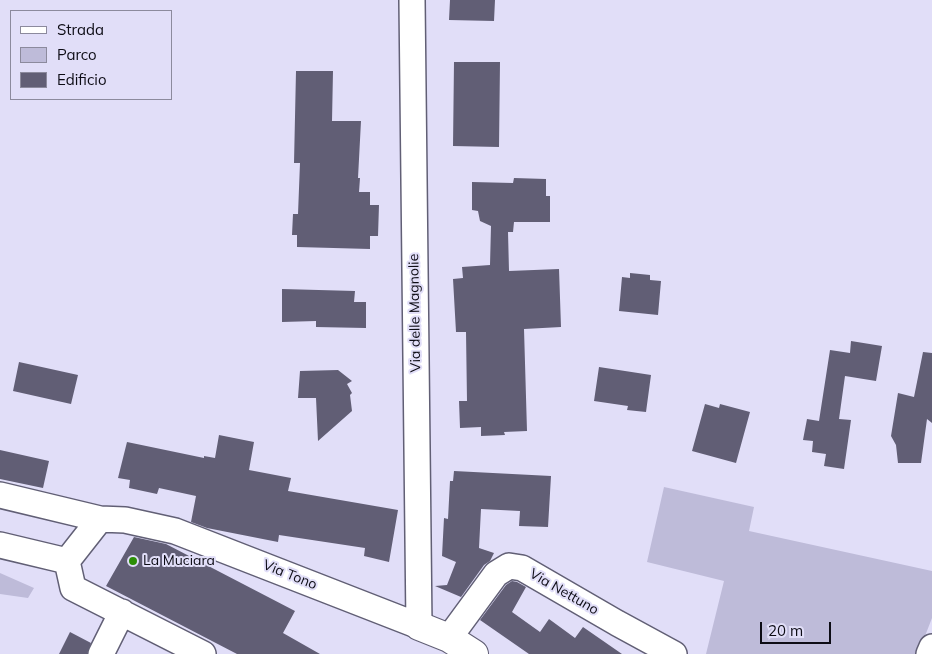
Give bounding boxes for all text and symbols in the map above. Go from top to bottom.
legend [10,10,172,100]
text: Strada [57,20,104,39]
text: Parco [57,45,97,64]
text: Edificio [57,70,107,89]
street label: Via delle Magnolie [406,254,424,372]
place label: La Muciara [143,553,215,569]
marker: La Muciara [127,555,139,567]
street label: Via Tono [261,557,319,593]
street label: Via Nettuno [526,565,602,619]
scale bar [762,612,833,644]
text: 20 m [768,621,803,640]

